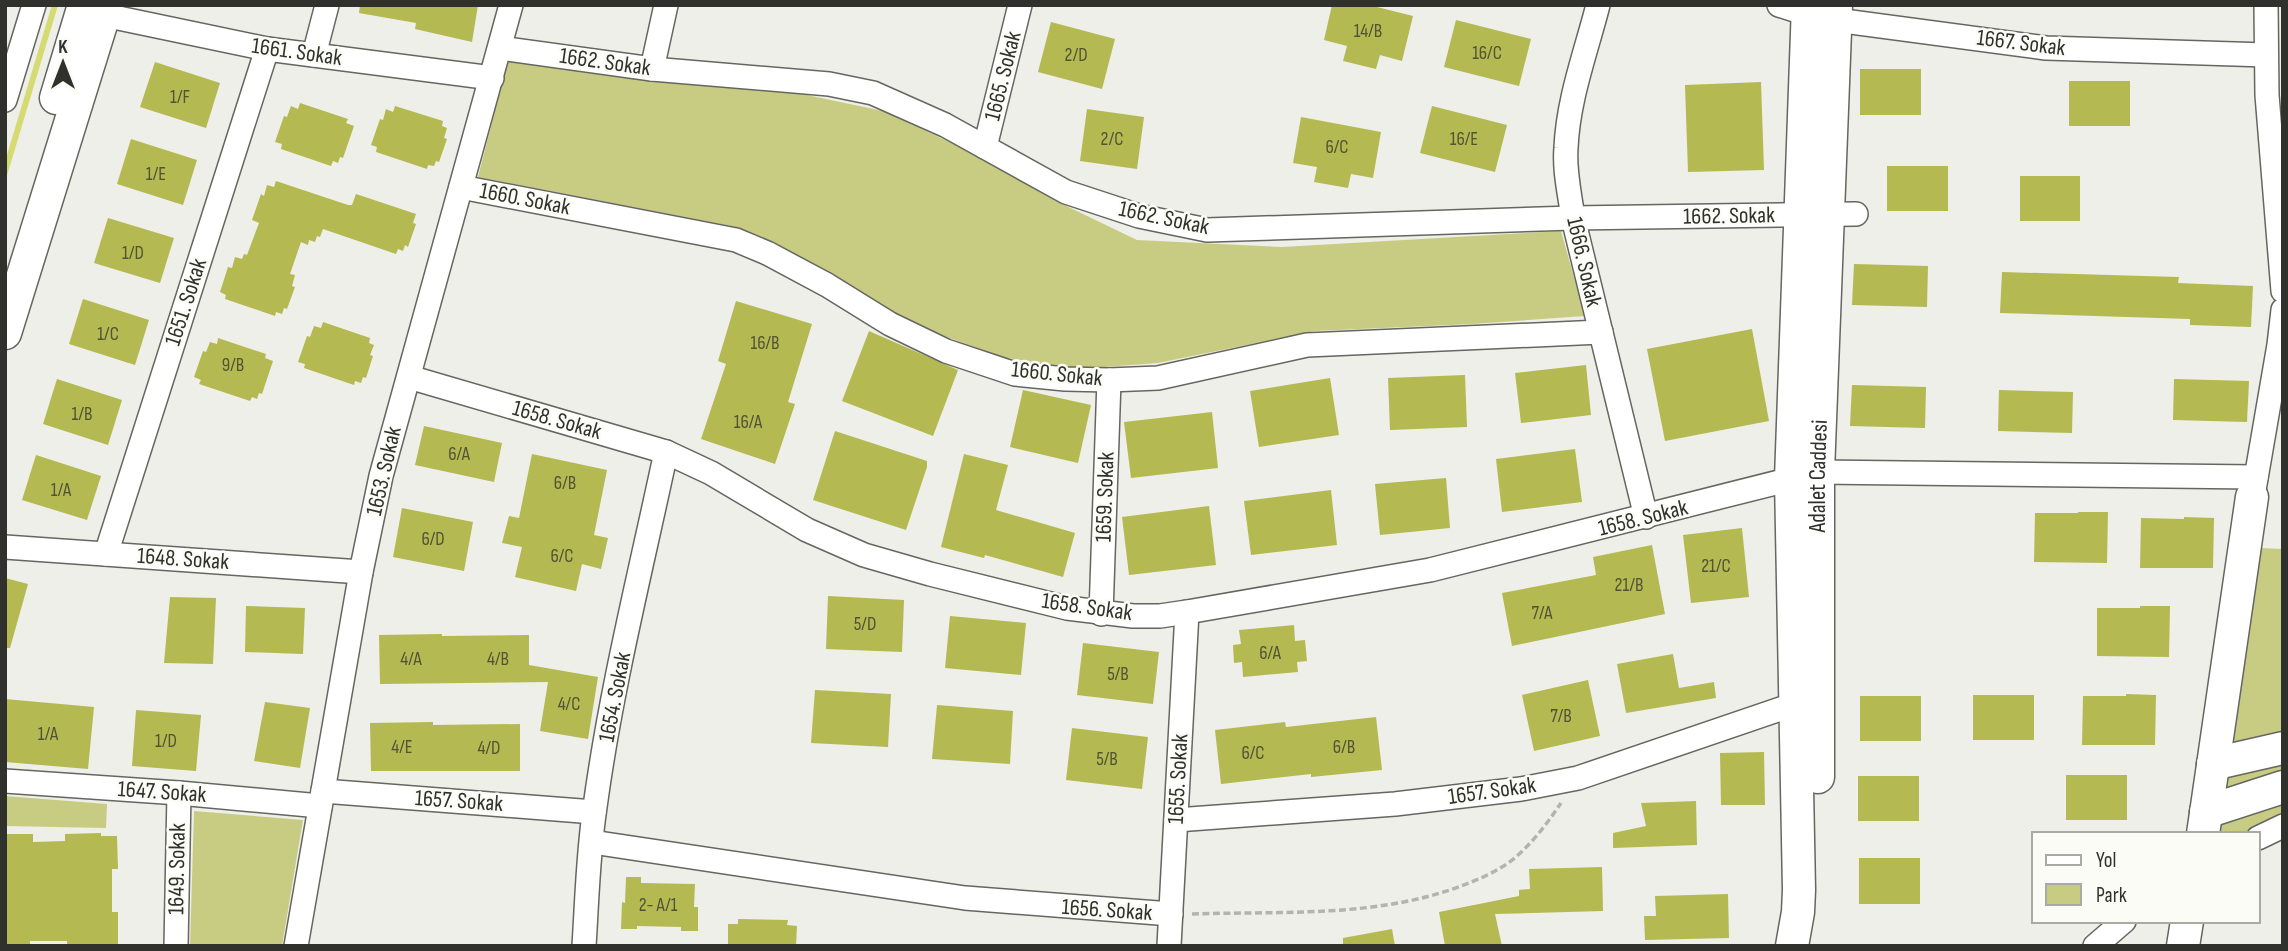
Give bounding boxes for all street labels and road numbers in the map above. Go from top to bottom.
street label: 1667. Sokak [1975,24,2067,62]
street label: 1665. Sokak [978,28,1028,124]
street label: 1661. Sokak [250,32,344,72]
street label: 1662. Sokak [558,42,653,82]
street label: 1660. Sokak [477,177,573,222]
street label: 1662. Sokak [1116,195,1212,241]
street label: 1662. Sokak [1683,201,1775,231]
street label: 1666. Sokak [1560,214,1608,310]
street label: 1651. Sokak [159,255,213,349]
street label: 1660. Sokak [1010,355,1104,393]
street label: 1658. Sokak [509,394,605,446]
street label: Adalet Caddesi [1804,419,1834,533]
street label: 1653. Sokak [360,423,408,518]
street label: 1659. Sokak [1089,451,1121,543]
street label: 1658. Sokak [1595,493,1691,543]
street label: 1648. Sokak [136,542,230,576]
street label: 1658. Sokak [1040,587,1134,627]
street label: 1654. Sokak [593,650,637,744]
street label: 1655. Sokak [1162,733,1194,825]
street label: 1657. Sokak [1446,771,1538,811]
street label: 1647. Sokak [117,775,208,809]
street label: 1657. Sokak [414,784,504,818]
street label: 1649. Sokak [162,823,192,915]
street label: 1656. Sokak [1061,893,1153,927]

